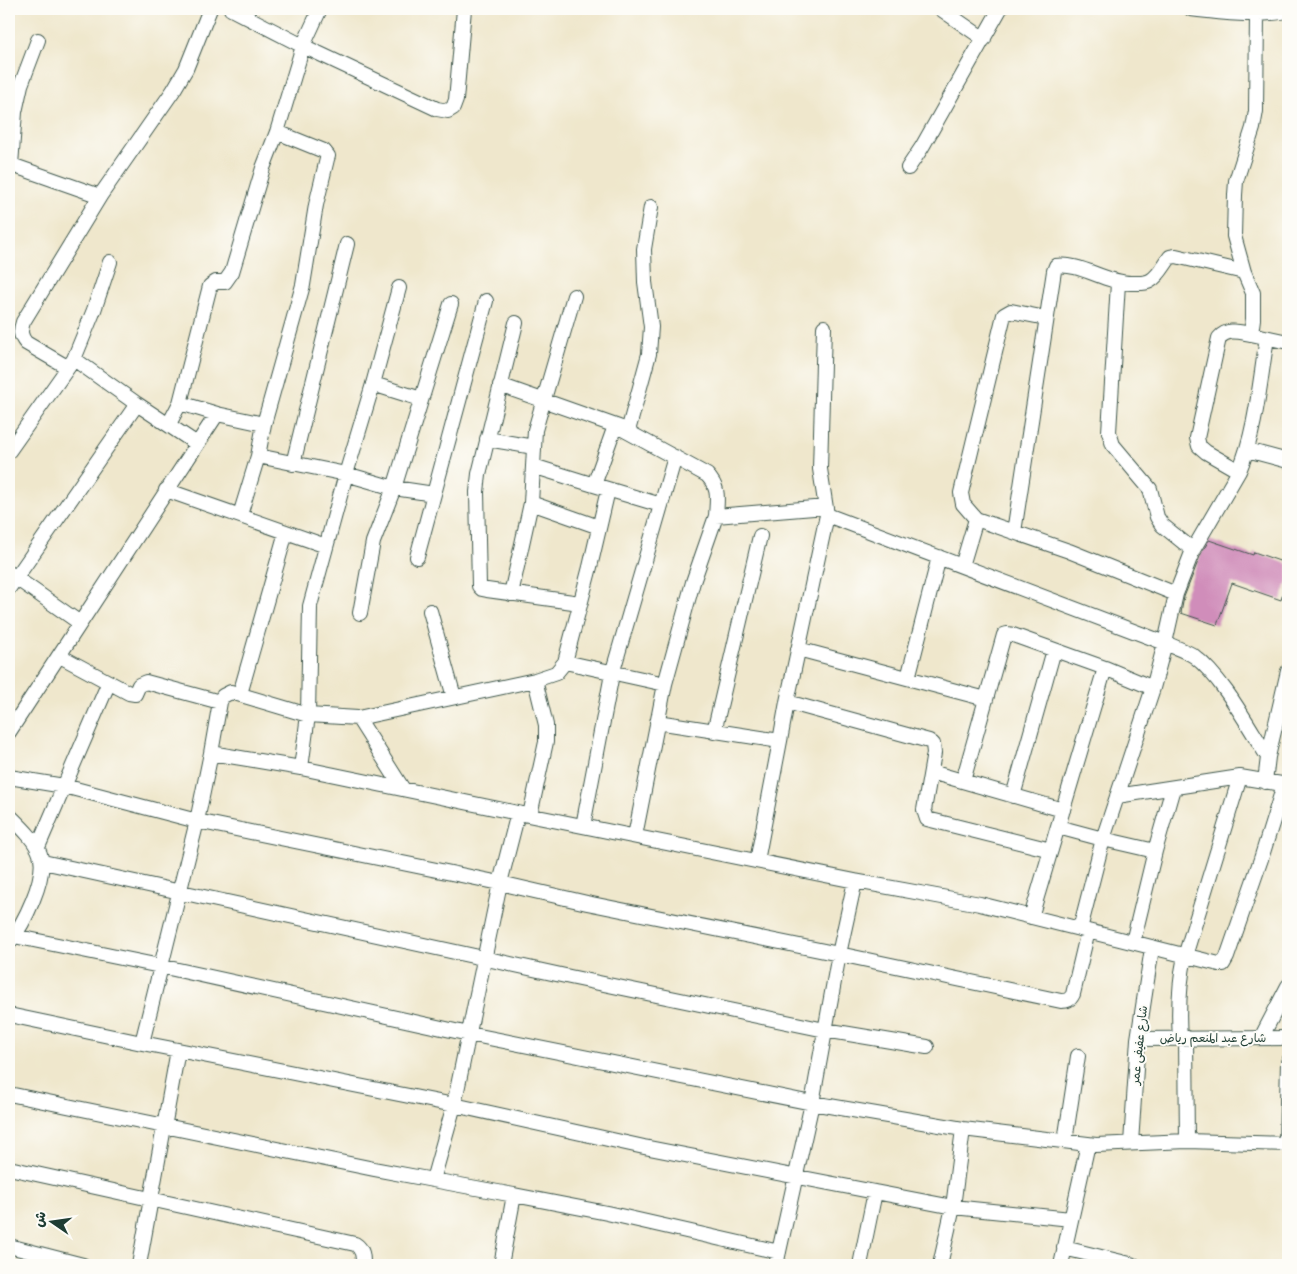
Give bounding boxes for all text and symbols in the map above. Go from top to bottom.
street label: شارع عفيفى عمر [1127,1005,1152,1086]
street label: شارع عبد المنعم رياض [1160,1030,1266,1047]
north arrow [28,1196,78,1246]
text: ش [29,1210,50,1229]

